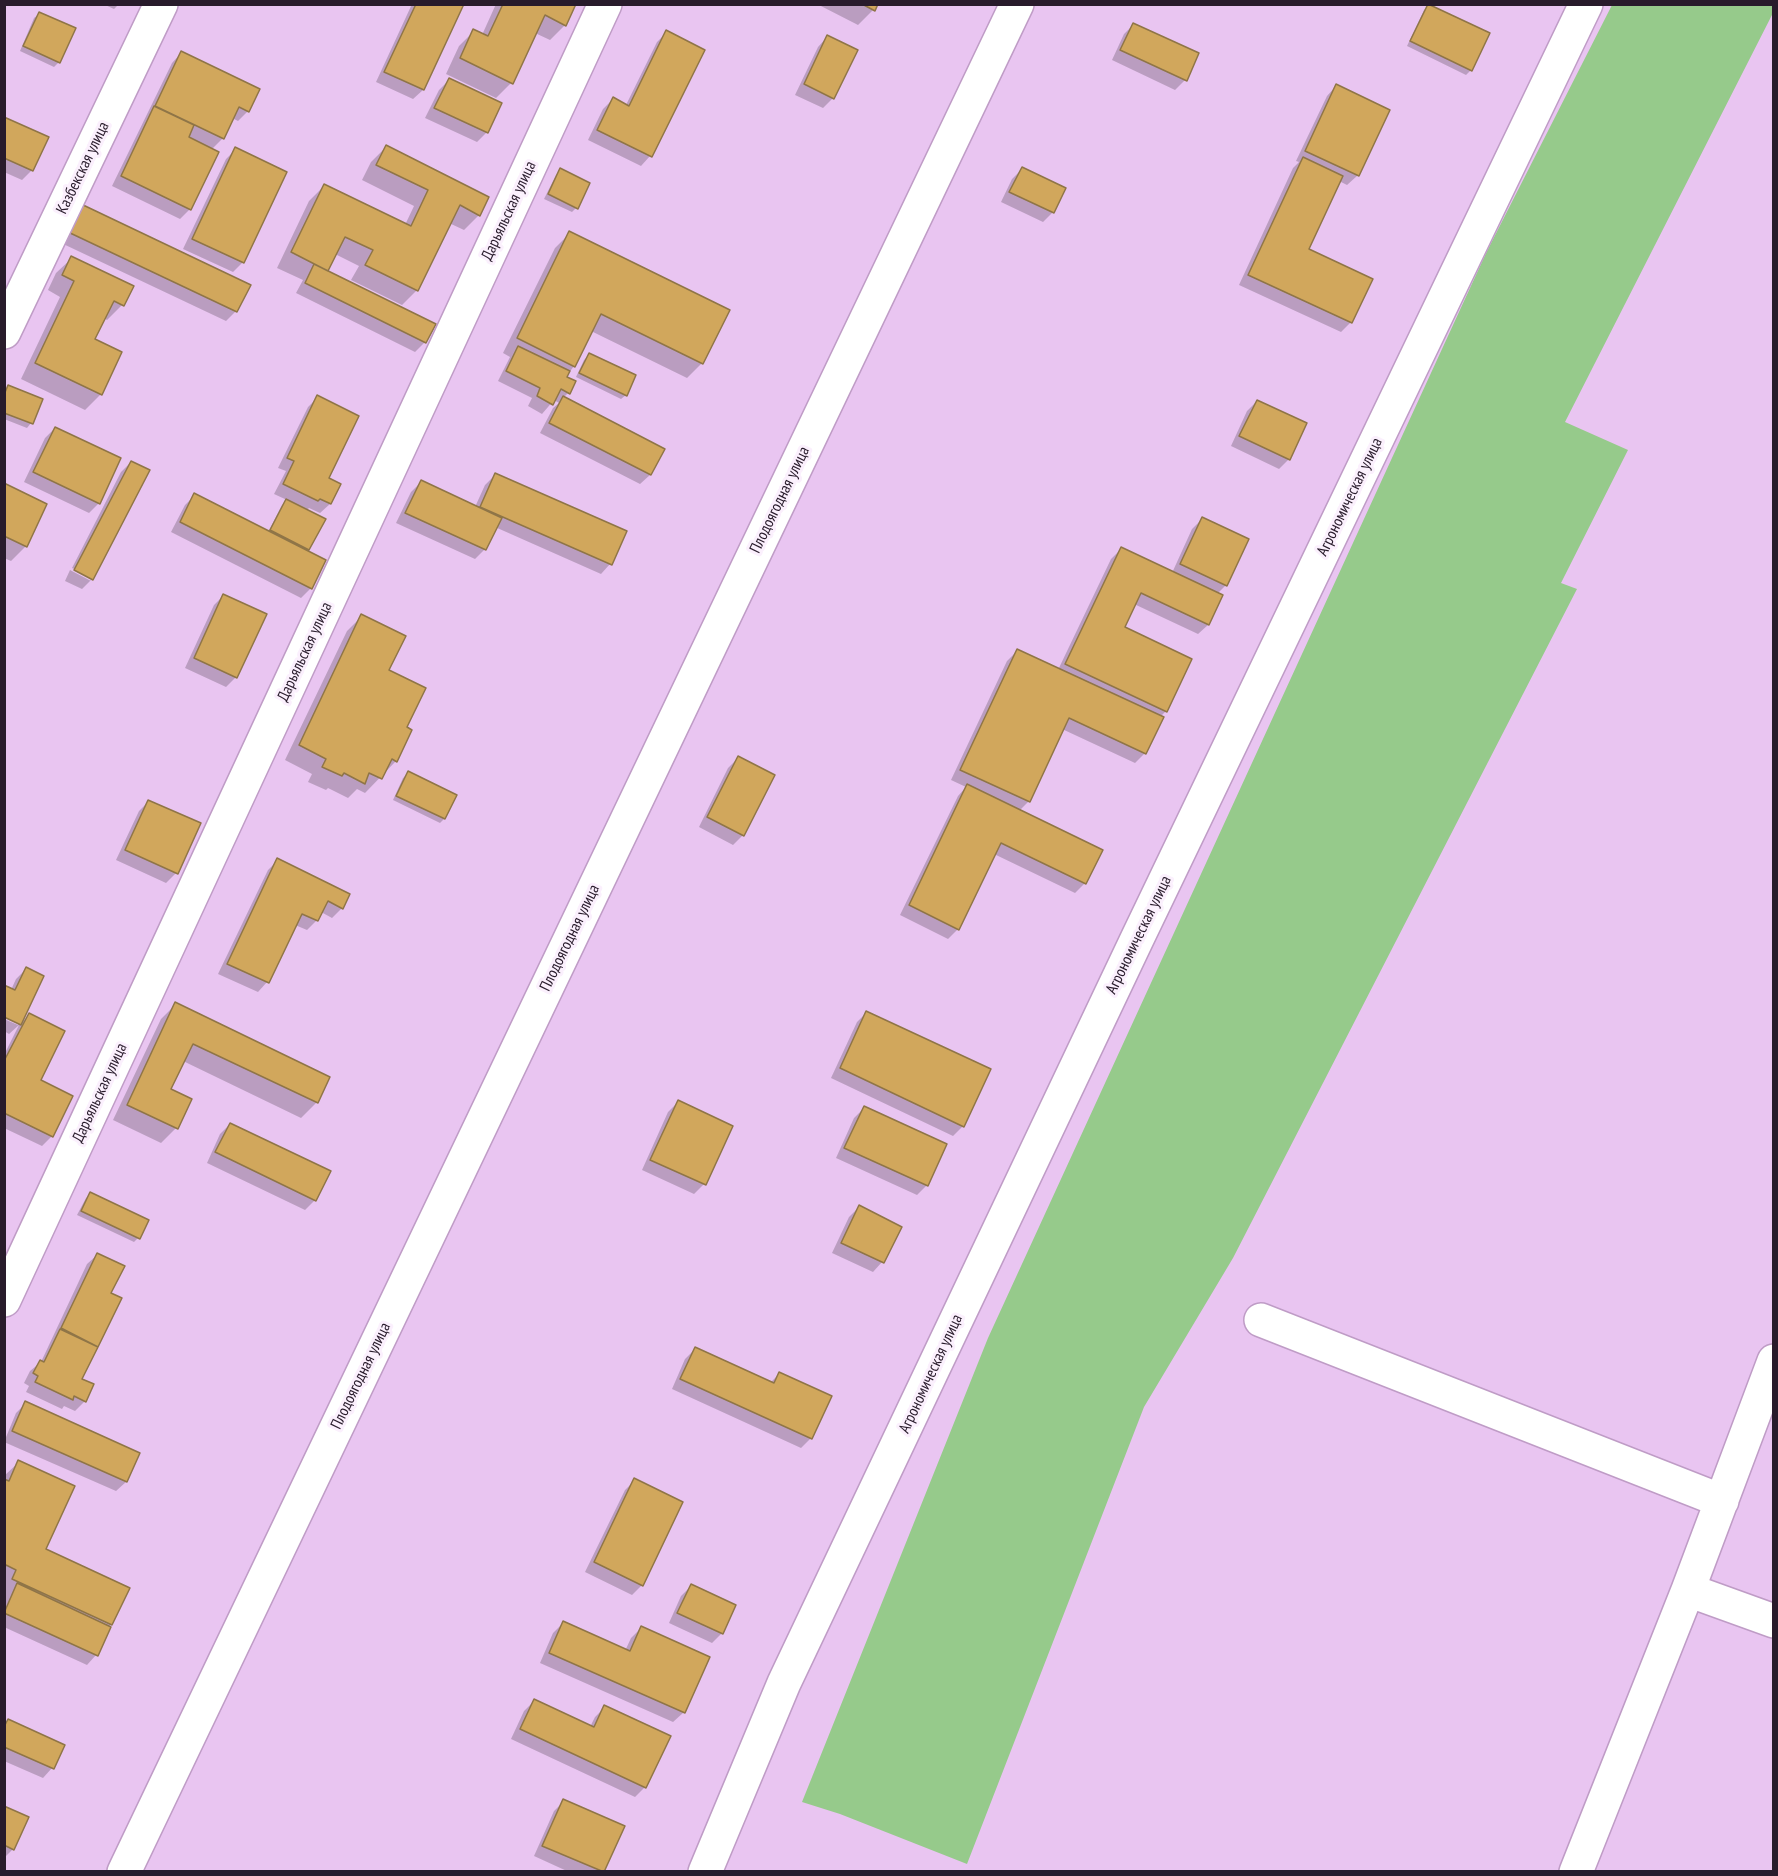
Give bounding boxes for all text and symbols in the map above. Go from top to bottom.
street label: Казбекская улица [52,119,114,217]
street label: Дарьяльская улица [478,158,540,264]
street label: Агрономическая улица [1313,435,1387,559]
street label: Плодоягодная улица [746,444,814,556]
street label: Дарьяльская улица [274,599,336,705]
street label: Агрономическая улица [1102,873,1176,997]
street label: Плодоягодная улица [536,882,604,994]
street label: Дарьяльская улица [69,1040,131,1146]
street label: Агрономическая улица [895,1312,967,1436]
street label: Плодоягодная улица [327,1320,395,1432]

